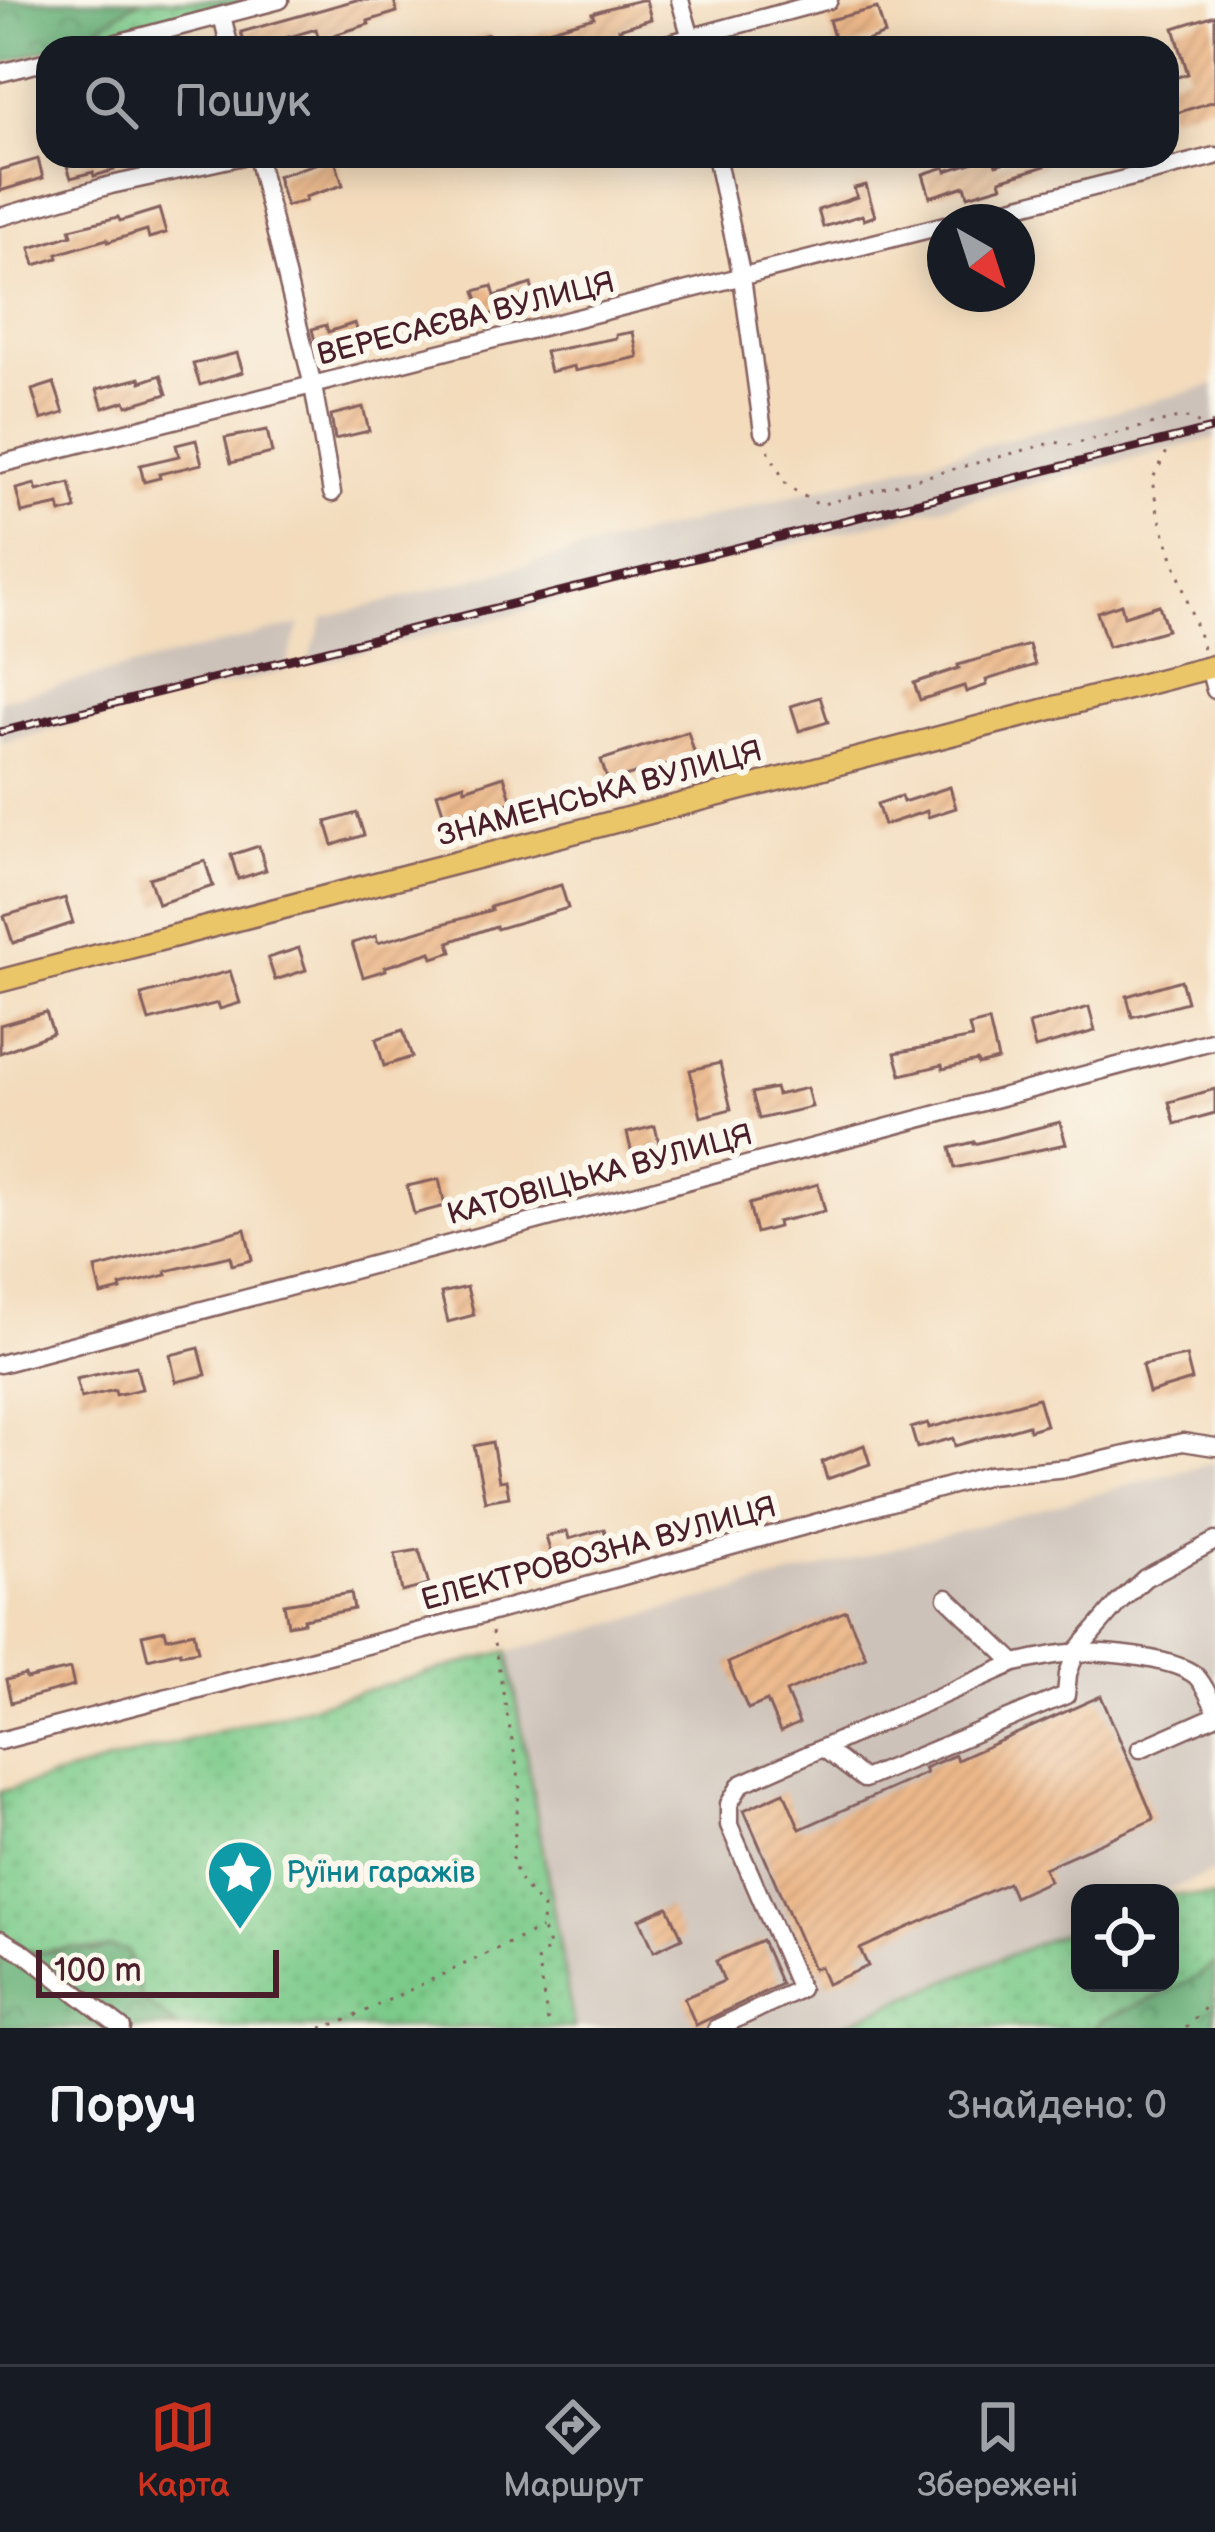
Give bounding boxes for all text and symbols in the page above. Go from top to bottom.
search box [36,36,1179,168]
icon: search [78,69,144,135]
text: Пошук [174,75,311,130]
north arrow [927,204,1035,312]
street label: ВЕРЕСАЄВА ВУЛИЦЯ [313,265,619,373]
street label: ЗНАМЕНСЬКА ВУЛИЦЯ [434,733,766,855]
street label: КАТОВІЦЬКА ВУЛИЦЯ [443,1117,757,1233]
street label: ЕЛЕКТРОВОЗНА ВУЛИЦЯ [418,1489,780,1619]
place icon: Руїни гаражів [205,1838,275,1932]
place label: Руїни гаражів [286,1855,475,1891]
map controls [1071,1884,1179,1992]
button: locate [1071,1884,1179,1992]
scale bar [36,1944,279,1997]
text: 100 m [54,1951,142,1991]
text: Поруч [48,2076,197,2137]
text: Знайдено: 0 [948,2083,1167,2130]
tab: Карта [137,2394,230,2506]
tab: Маршрут [503,2394,644,2506]
tab: Збережені [917,2394,1078,2506]

